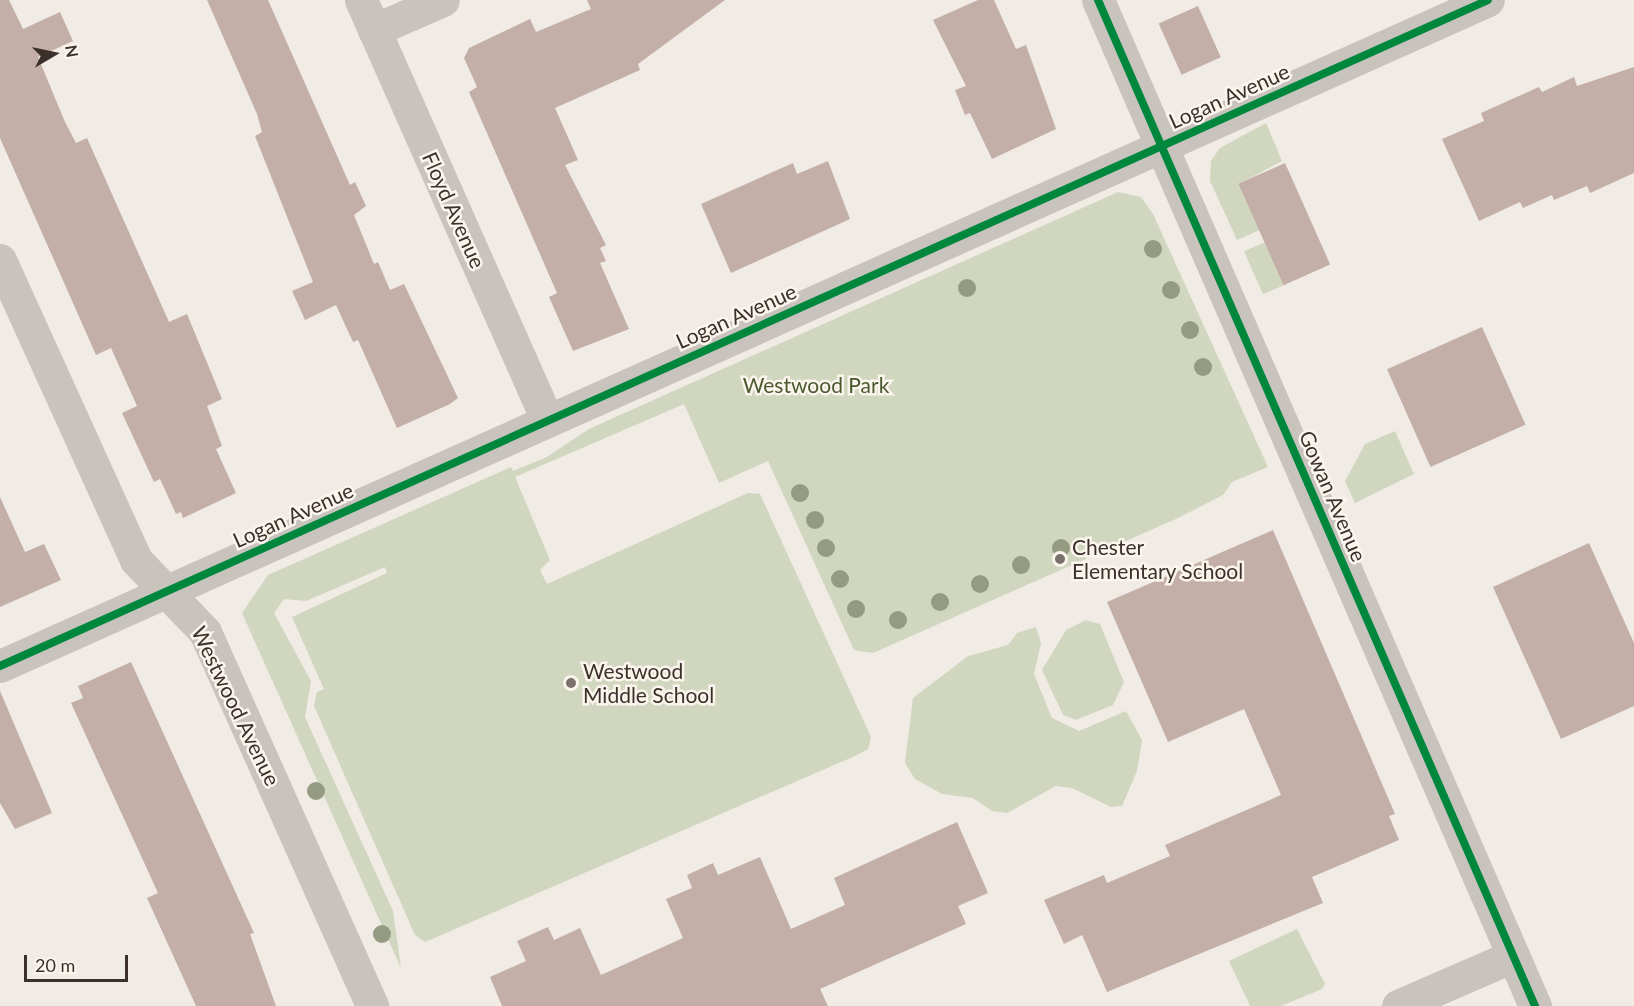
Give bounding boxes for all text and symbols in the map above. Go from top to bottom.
north arrow [24,24,84,84]
text: N [62,44,83,59]
street label: Logan Avenue [1165,58,1293,134]
street label: Floyd Avenue [417,148,491,272]
street label: Logan Avenue [672,278,800,354]
park label: Westwood Park [743,372,889,398]
street label: Gowan Avenue [1294,426,1372,566]
street label: Logan Avenue [229,477,357,553]
place label: Chester Elementary School [1072,534,1244,584]
marker: Chester Elementary School [1053,552,1067,566]
street label: Westwood Avenue [186,622,286,790]
place label: Westwood Middle School [583,658,714,708]
marker: Westwood Middle School [564,676,578,690]
scale bar [27,943,130,981]
text: 20 m [35,954,75,976]

